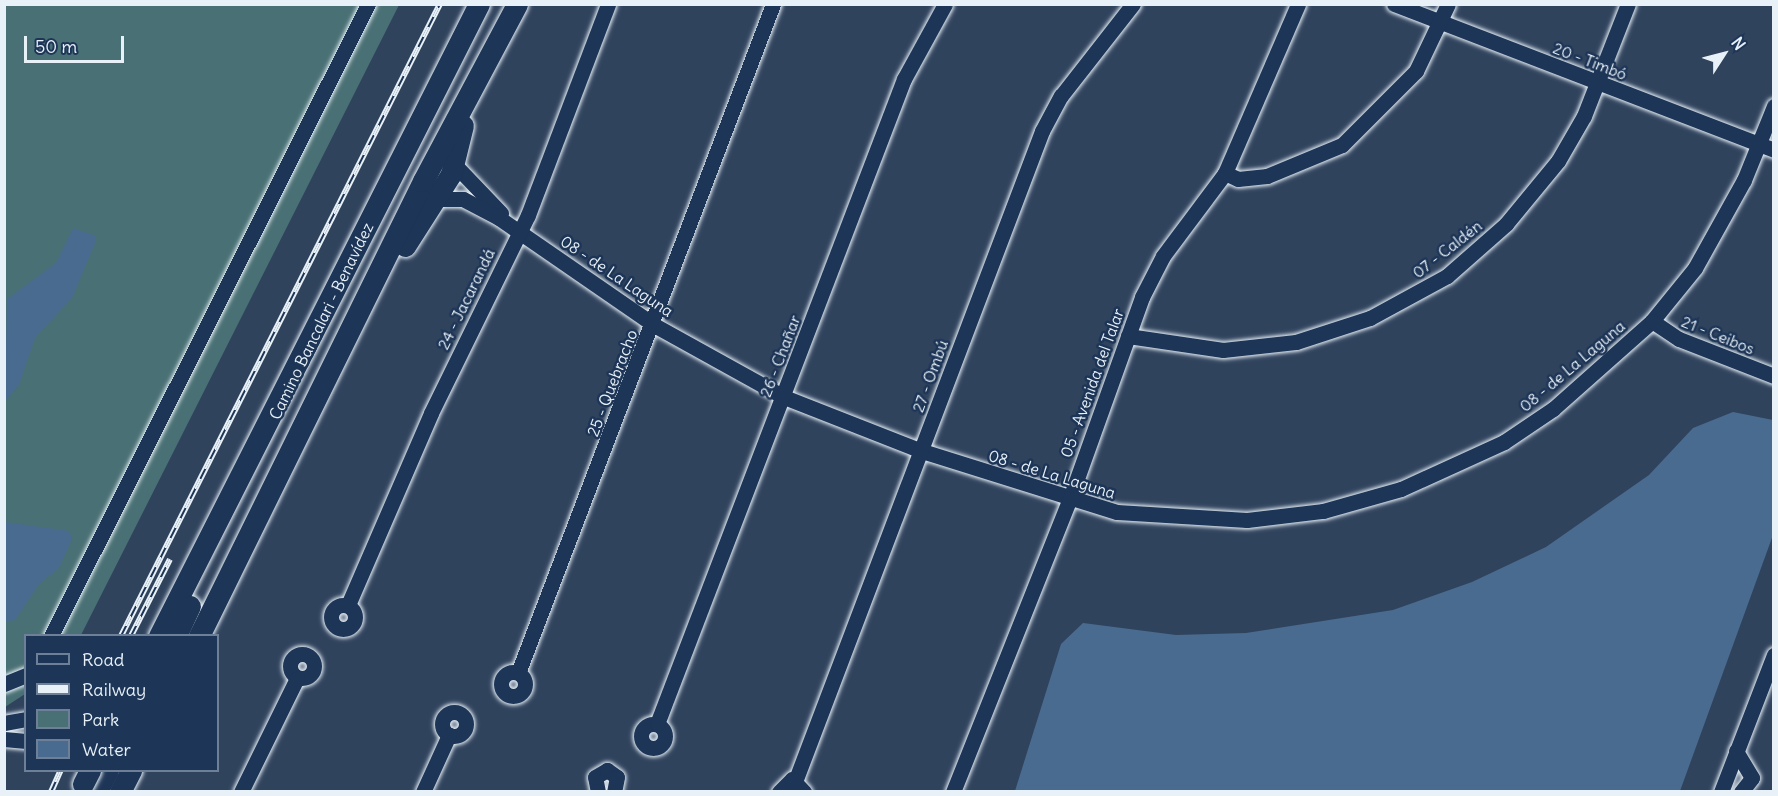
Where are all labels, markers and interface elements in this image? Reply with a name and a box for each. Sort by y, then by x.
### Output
scale bar [27,24,128,62]
north arrow [1694,24,1754,84]
text: N [1727,33,1750,54]
text: 50 m [35,35,77,58]
street label: 20 - Timbó [1550,38,1630,84]
street label: 07 - Caldén [1408,216,1486,282]
street label: Camino Bancalari - Benavídez [265,219,377,423]
street label: 08 - de La Laguna [557,231,677,321]
street label: 24 - Jacarandá [433,245,499,353]
street label: 05 - Avenida del Talar [1056,306,1128,460]
street label: 26 - Chañar [756,312,804,400]
street label: 21 - Ceibos [1679,312,1757,358]
street label: 08 - de La Laguna [1515,316,1629,416]
street label: 25 - Quebracho [583,327,641,439]
street label: 27 - Ombú [908,337,952,415]
street label: 08 - de La Laguna [986,446,1118,502]
legend [24,634,219,772]
text: Road [82,648,124,671]
text: Railway [82,678,146,701]
text: Park [82,708,119,731]
text: Water [82,738,131,761]

